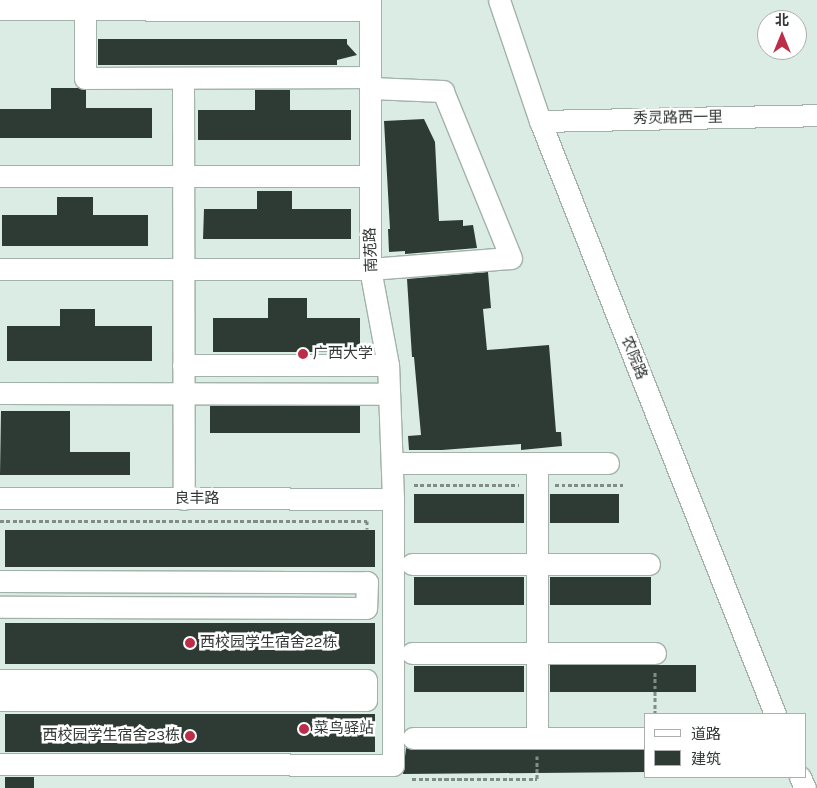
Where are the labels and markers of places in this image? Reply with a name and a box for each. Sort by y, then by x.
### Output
place label: 广西大学 [313,345,373,363]
marker: 广西大学 [297,348,309,360]
place label: 西校园学生宿舍22栋 [200,634,337,652]
marker: 西校园学生宿舍22栋 [184,637,196,649]
place label: 菜鸟驿站 [314,720,374,738]
marker: 菜鸟驿站 [298,723,310,735]
place label: 西校园学生宿舍23栋 [42,727,180,745]
marker: 西校园学生宿舍23栋 [184,730,196,742]

